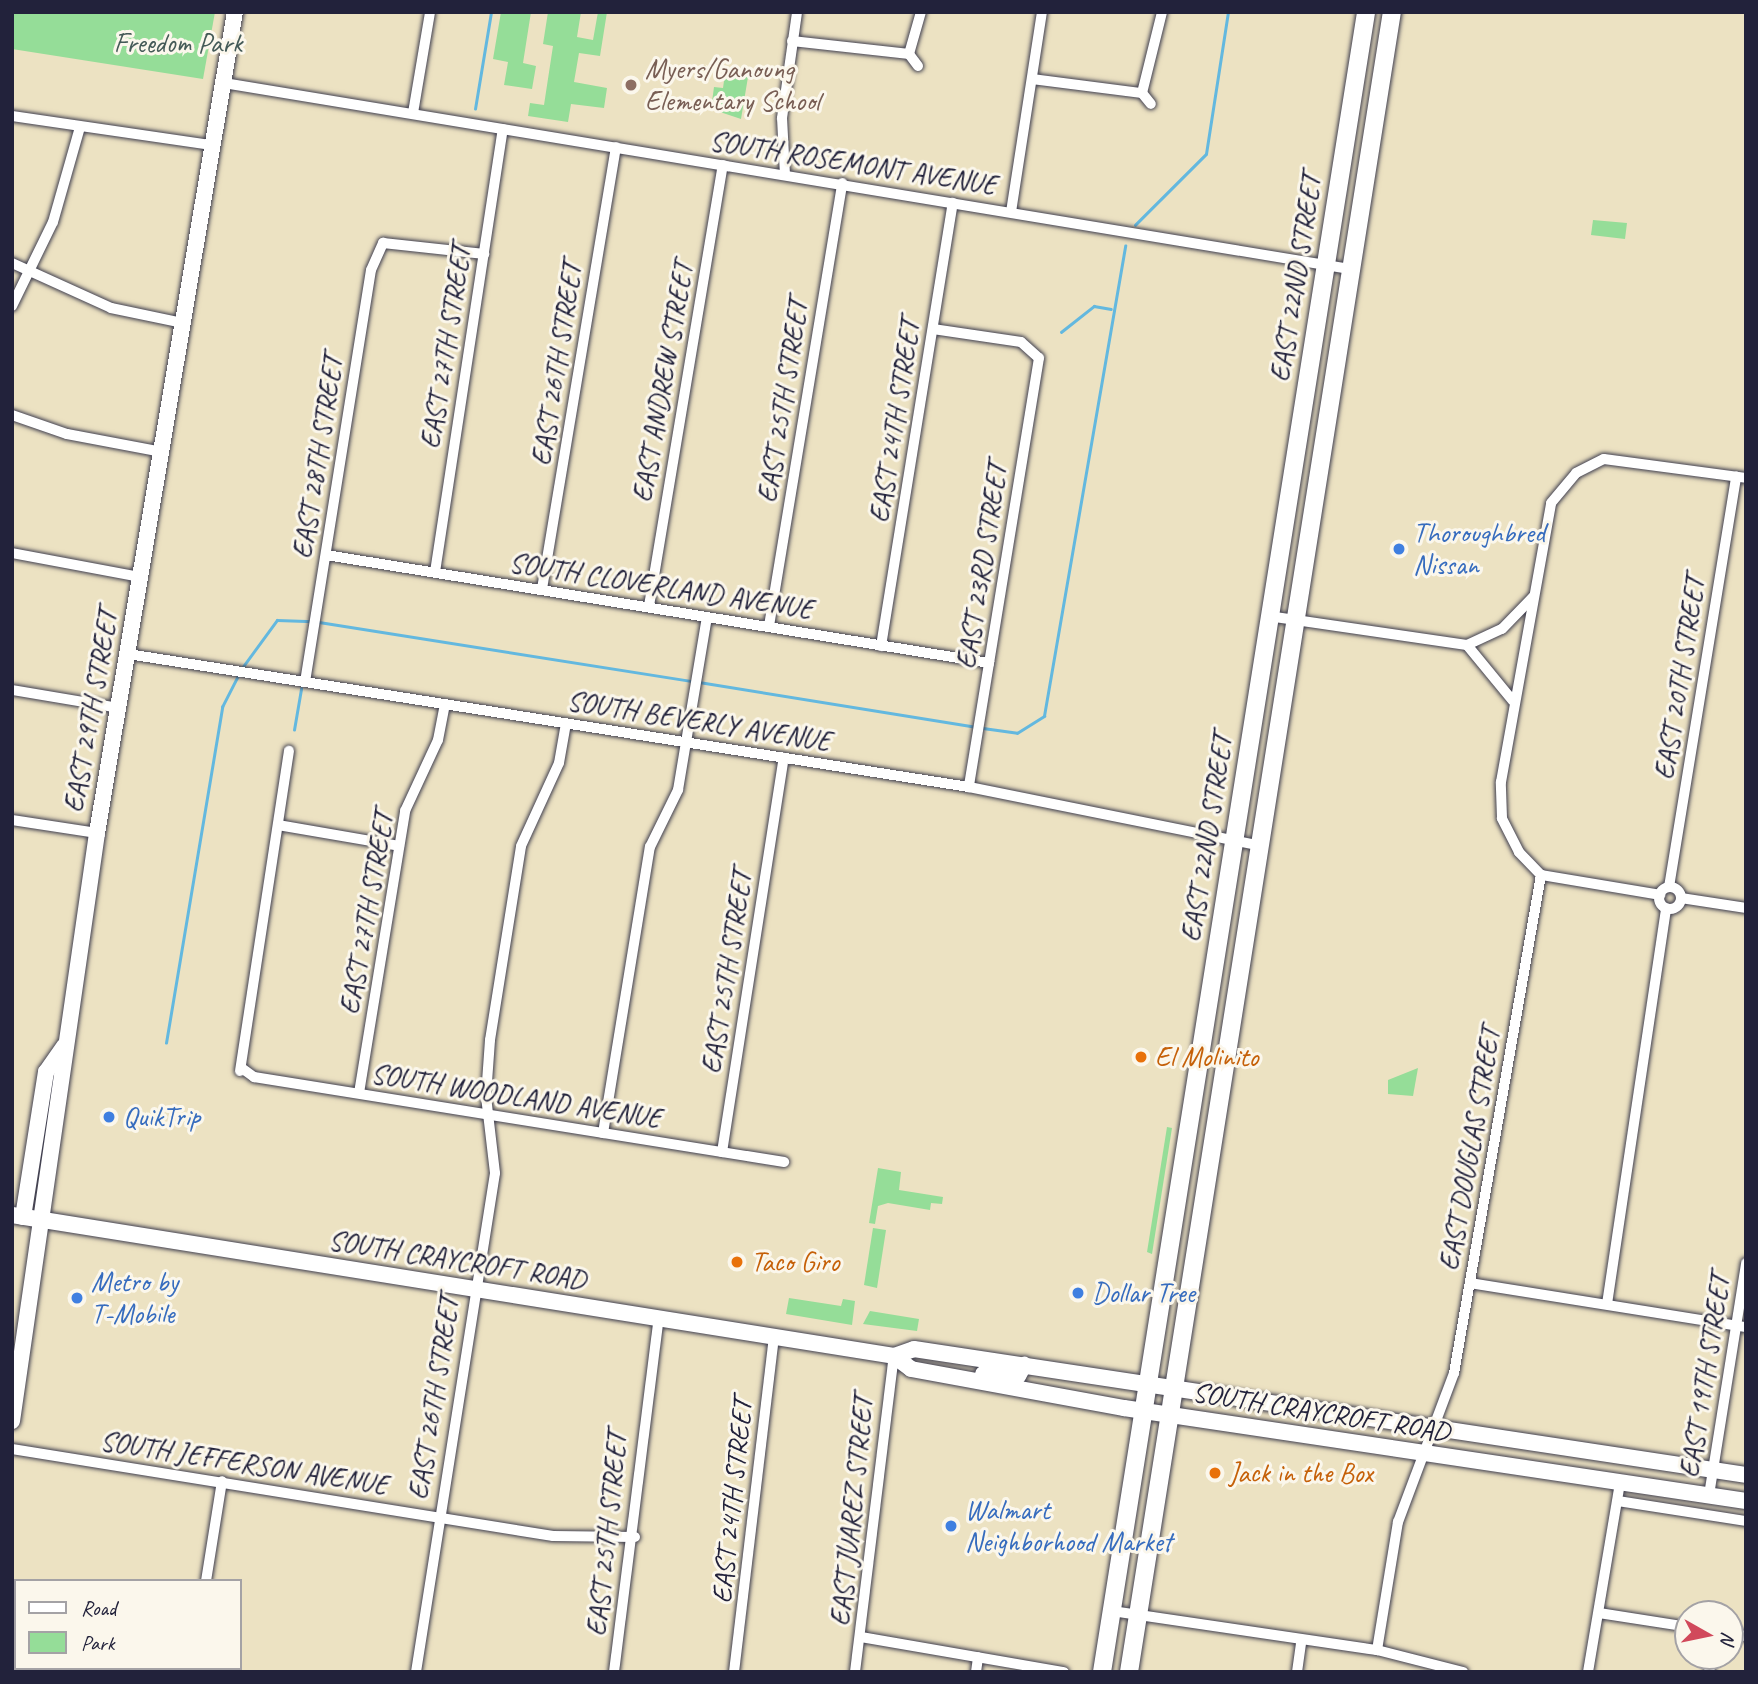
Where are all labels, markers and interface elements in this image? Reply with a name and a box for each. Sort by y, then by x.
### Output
park label: Freedom Park [114,26,242,60]
place label: Myers/Ganoung Elementary School [645,52,820,118]
marker: Myers/Ganoung Elementary School [623,77,639,93]
street label: SOUTH ROSEMONT AVENUE [708,124,998,202]
street label: EAST 22ND STREET [1263,172,1329,384]
street label: EAST 27TH STREET [413,243,479,451]
street label: EAST ANDREW STREET [625,258,701,506]
street label: EAST 26TH STREET [524,260,590,468]
street label: EAST 25TH STREET [750,297,816,505]
street label: EAST 24TH STREET [862,317,928,525]
street label: EAST 28TH STREET [285,353,351,561]
street label: EAST 23RD STREET [949,461,1015,671]
place label: Thoroughbred Nissan [1413,516,1545,582]
marker: Thoroughbred Nissan [1391,541,1407,557]
street label: SOUTH CLOVERLAND AVENUE [506,545,816,627]
street label: EAST 20TH STREET [1647,574,1713,782]
street label: EAST 29TH STREET [57,607,125,815]
street label: SOUTH BEVERLY AVENUE [566,684,832,758]
street label: EAST 22ND STREET [1174,732,1240,944]
street label: EAST 27TH STREET [333,809,401,1017]
street label: EAST 25TH STREET [694,868,760,1076]
street label: EAST DOUGLAS STREET [1432,1024,1508,1274]
place label: El Molinito [1155,1040,1258,1074]
marker: El Molinito [1133,1049,1149,1065]
street label: SOUTH WOODLAND AVENUE [369,1057,663,1135]
place label: QuikTrip [123,1100,200,1134]
marker: QuikTrip [101,1109,117,1125]
street label: SOUTH CRAYCROFT ROAD [325,1223,589,1297]
place label: Taco Giro [751,1245,839,1279]
marker: Taco Giro [729,1254,745,1270]
place label: Metro by T-Mobile [91,1265,178,1331]
street label: EAST 19TH STREET [1672,1272,1738,1480]
place label: Dollar Tree [1092,1276,1195,1310]
marker: Dollar Tree [1070,1285,1086,1301]
marker: Metro by T-Mobile [69,1290,85,1306]
street label: EAST 26TH STREET [401,1294,467,1502]
street label: SOUTH CRAYCROFT ROAD [1189,1375,1453,1449]
street label: EAST JUAREZ STREET [823,1395,881,1627]
street label: EAST 24TH STREET [705,1397,759,1605]
street label: SOUTH JEFFERSON AVENUE [98,1424,390,1502]
street label: EAST 25TH STREET [580,1430,634,1638]
place label: Jack in the Box [1229,1456,1373,1490]
marker: Jack in the Box [1207,1465,1223,1481]
place label: Walmart Neighborhood Market [965,1493,1173,1559]
marker: Walmart Neighborhood Market [943,1518,959,1534]
legend [14,1579,242,1670]
text: Road [81,1595,116,1621]
north arrow [1674,1600,1744,1670]
text: Park [81,1630,114,1656]
text: N [1715,1630,1741,1646]

